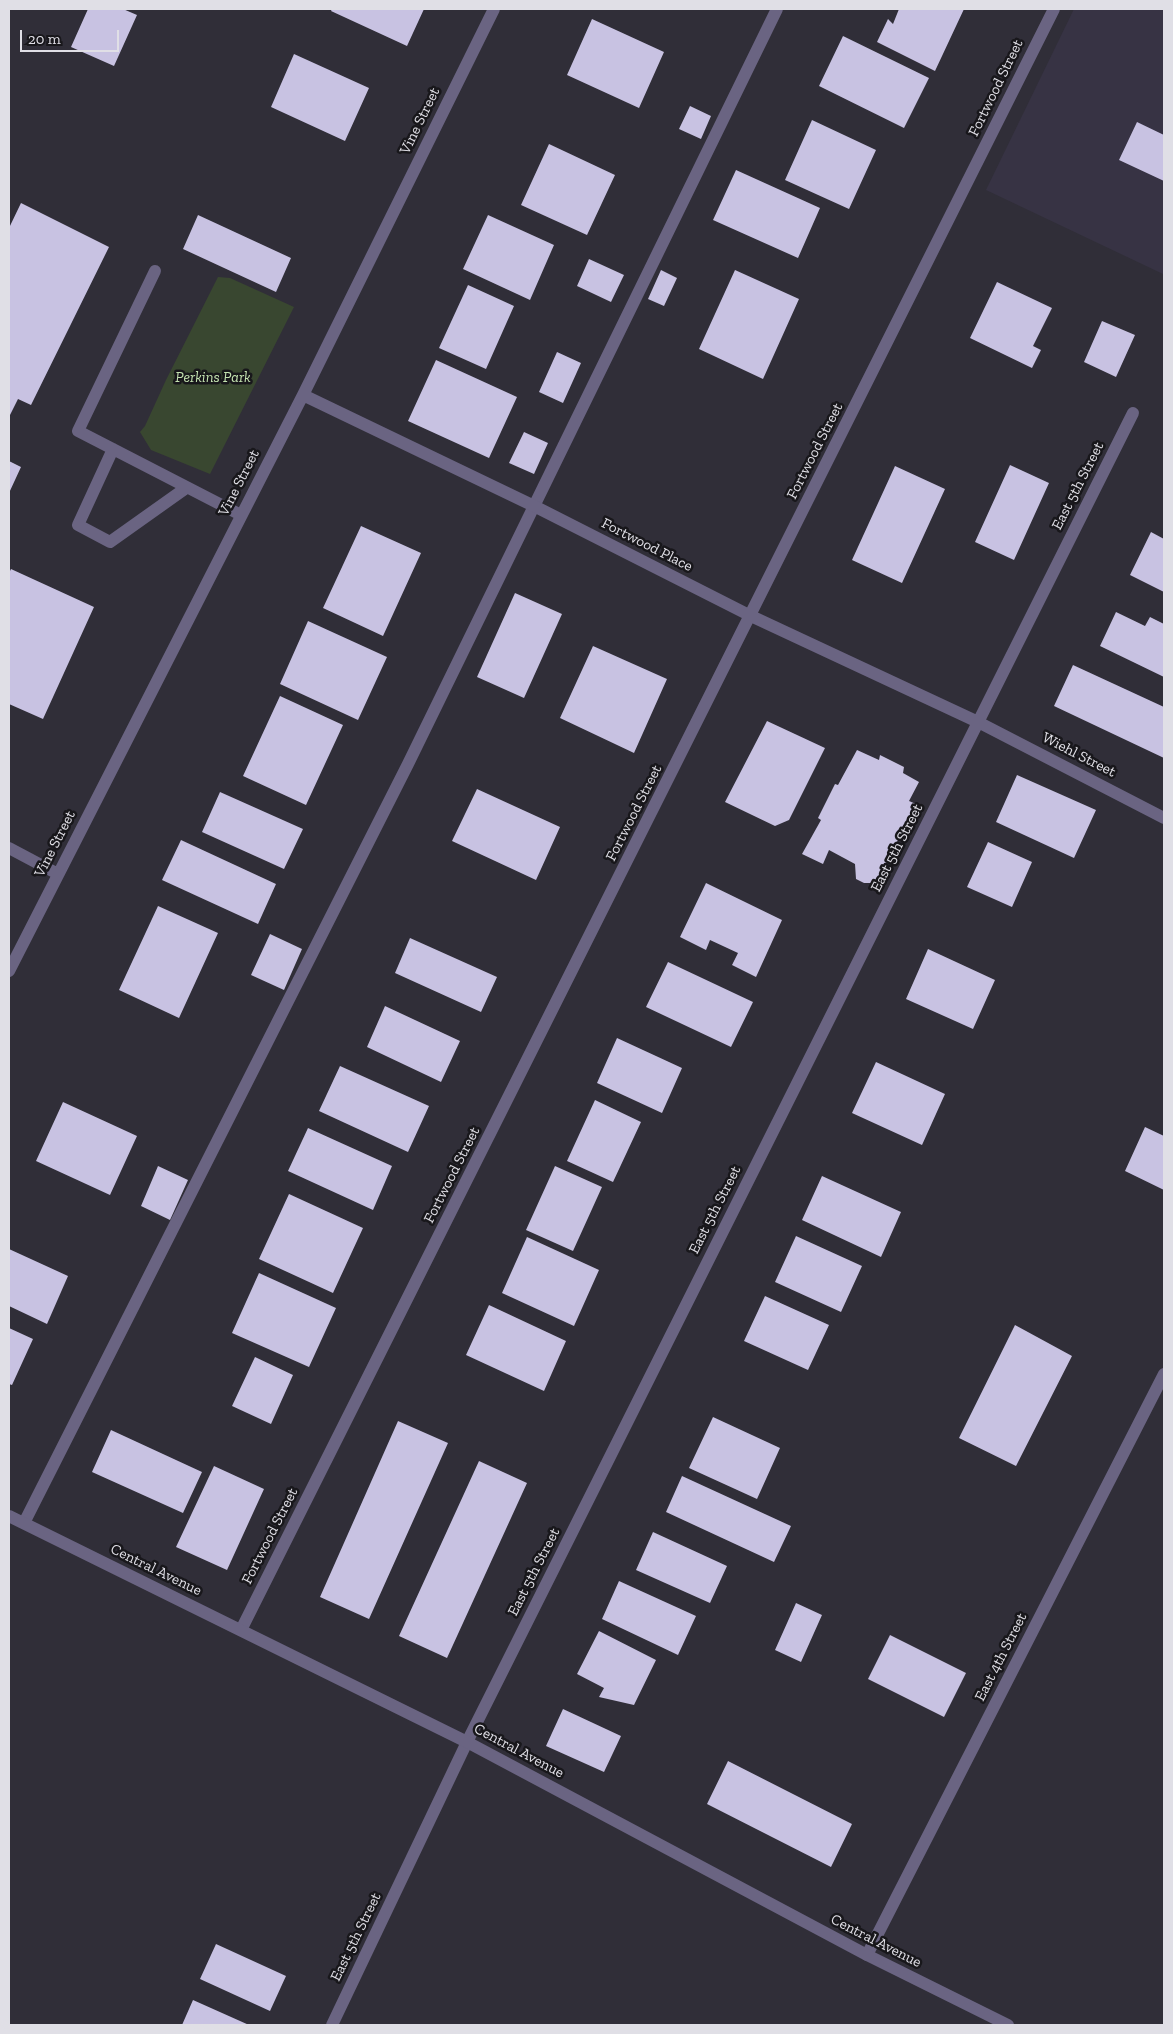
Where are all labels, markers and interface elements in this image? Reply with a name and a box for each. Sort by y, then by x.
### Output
scale bar [22,20,121,52]
text: 20 m [28,30,61,48]
street label: Fortwood Street [965,37,1027,139]
street label: Vine Street [396,85,444,157]
park label: Perkins Park [175,369,251,387]
street label: Fortwood Street [783,400,847,502]
street label: East 5th Street [1048,439,1108,533]
street label: Vine Street [215,447,263,519]
street label: Fortwood Place [598,514,696,576]
street label: Wiehl Street [1039,729,1119,781]
street label: Fortwood Street [602,762,666,864]
street label: East 5th Street [867,801,927,895]
street label: Vine Street [31,808,79,880]
street label: Fortwood Street [420,1124,484,1226]
street label: East 5th Street [685,1163,745,1257]
street label: Fortwood Street [238,1485,302,1587]
street label: East 5th Street [504,1525,564,1619]
street label: Central Avenue [107,1540,205,1600]
street label: East 4th Street [971,1610,1031,1704]
street label: Central Avenue [471,1720,567,1782]
street label: East 5th Street [327,1890,385,1984]
street label: Central Avenue [828,1910,924,1972]

